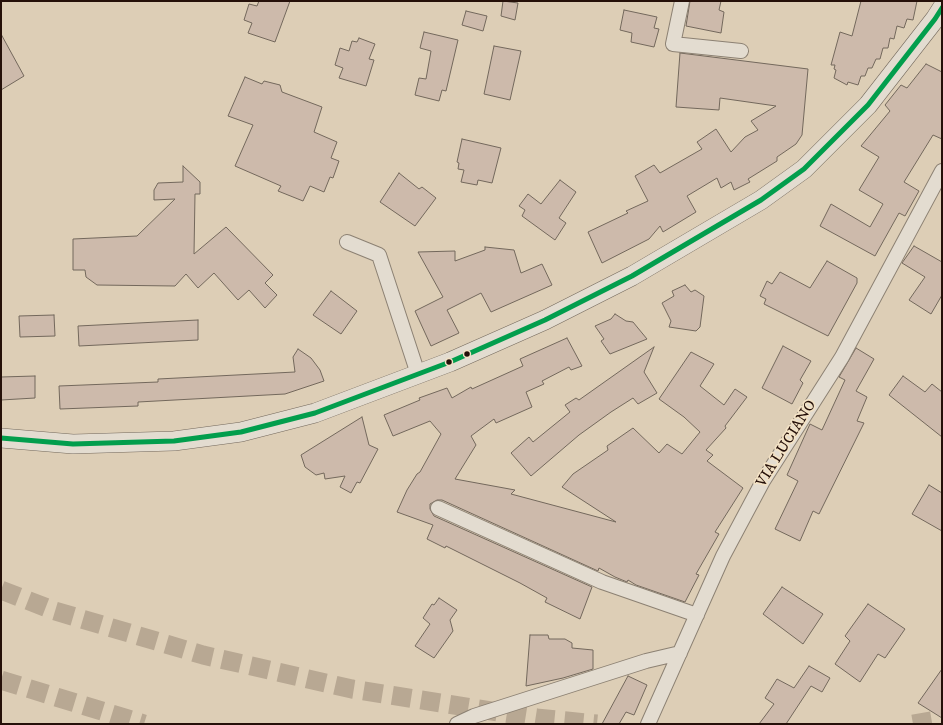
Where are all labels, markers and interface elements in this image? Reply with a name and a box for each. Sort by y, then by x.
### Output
unlabelled marker [462,349,472,359]
unlabelled marker [444,357,454,367]
street label: VIA LUCIANO [753,397,821,491]

